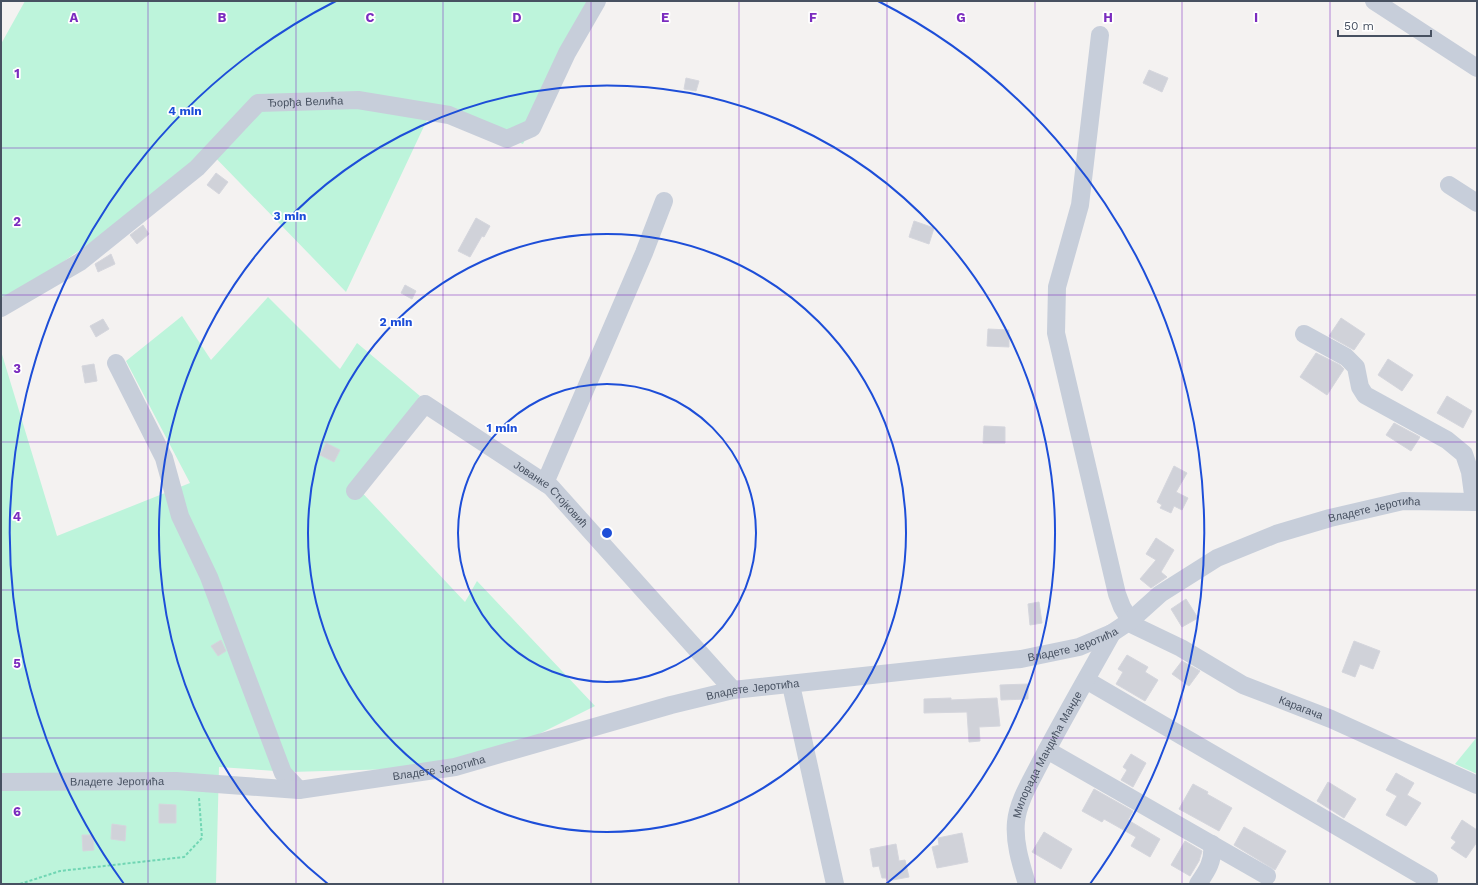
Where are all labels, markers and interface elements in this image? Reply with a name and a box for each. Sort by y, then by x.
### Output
text: A [70,10,79,25]
text: B [218,10,227,25]
text: C [366,10,375,25]
text: D [512,10,522,25]
text: E [661,10,669,25]
text: F [809,10,817,25]
text: G [956,10,966,25]
text: H [1103,10,1113,25]
text: I [1254,10,1258,25]
scale bar [1338,12,1431,38]
text: 50 m [1344,19,1374,33]
text: 1 [14,66,20,81]
street label: Ђорђа Велића [267,94,344,109]
text: 4 min [168,104,202,118]
text: 3 min [274,209,306,223]
text: 2 [13,214,21,229]
text: 2 min [380,315,412,329]
text: 3 [13,361,21,376]
text: 1 min [487,421,517,435]
street label: Јованке Стојковић [511,458,591,530]
street label: Владете Јеротића [1327,494,1421,525]
text: 4 [13,509,22,524]
centre of rings [600,526,614,540]
street label: Владете Јеротића [1026,624,1121,664]
text: 5 [13,656,21,671]
street label: Владете Јеротића [705,676,801,703]
street label: Милорада Мандића Манде [1010,689,1084,819]
street label: Карагача [1277,693,1326,722]
street label: Владете Јеротића [392,752,487,783]
street label: Владете Јеротића [70,775,165,788]
text: 6 [13,804,21,819]

